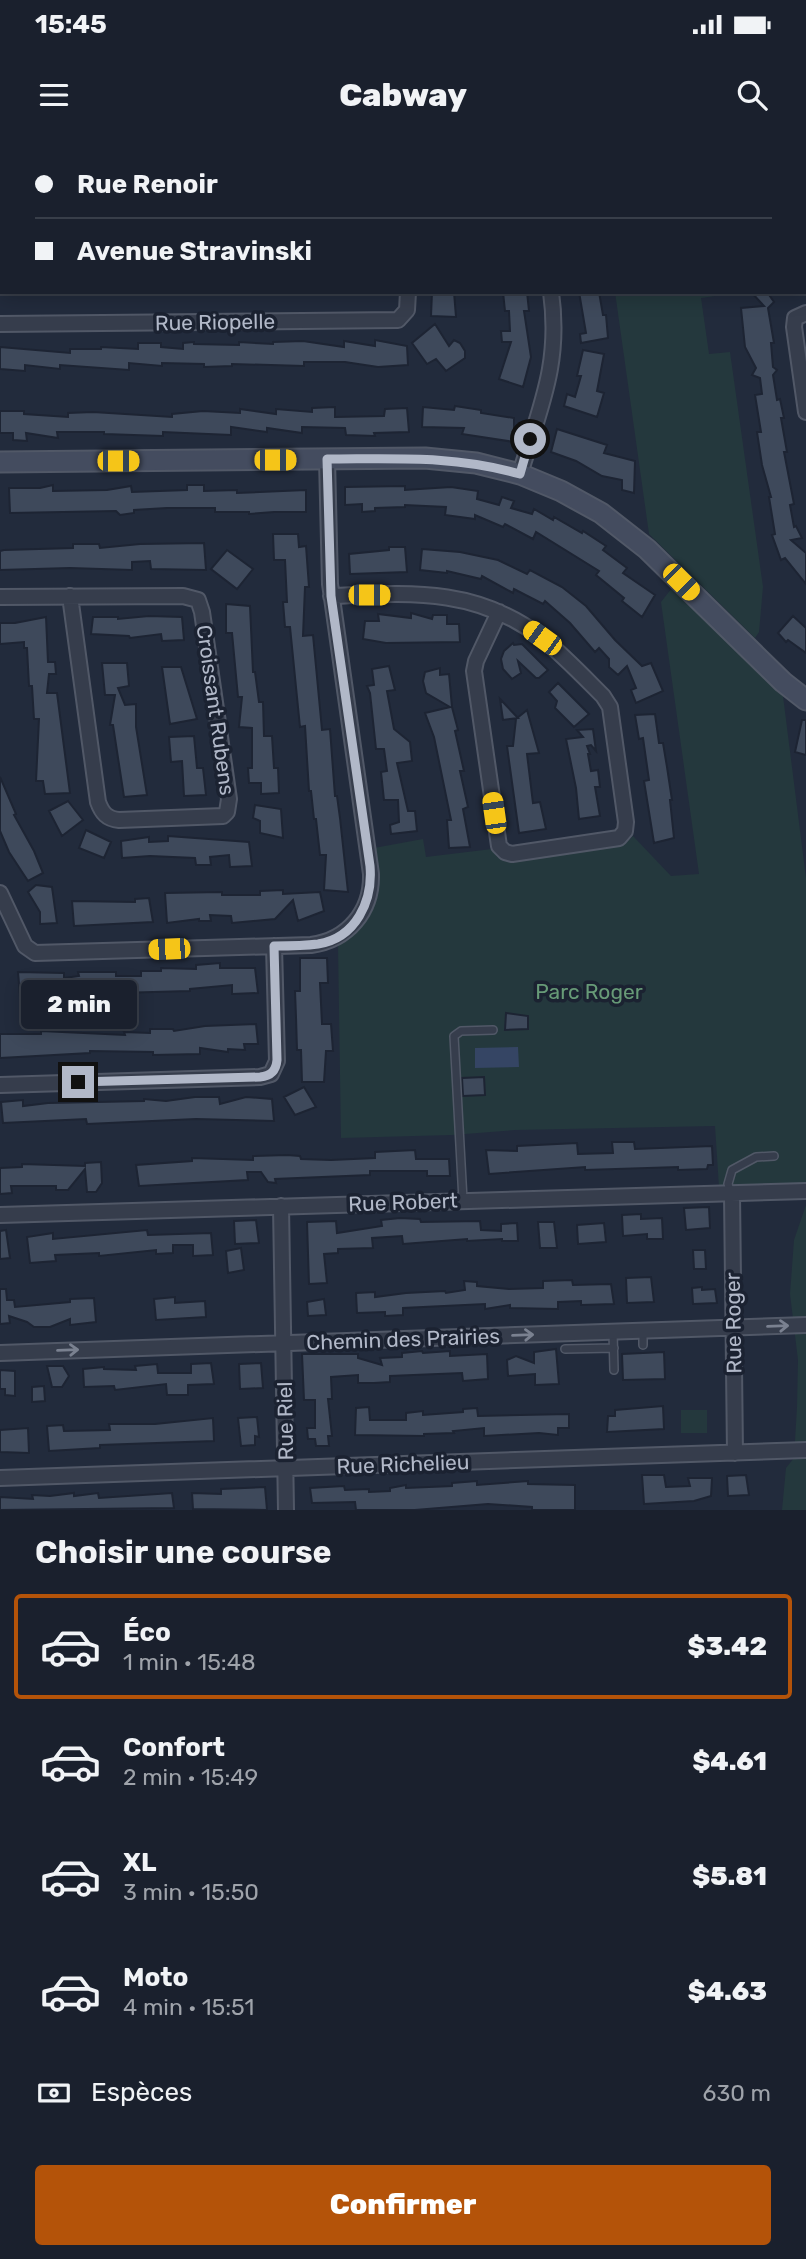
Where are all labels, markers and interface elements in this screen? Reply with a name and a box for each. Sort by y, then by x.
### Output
text: 15:45 [35,9,107,40]
icon: menu [35,76,73,114]
text: Cabway [339,76,467,114]
icon: search [733,76,771,114]
text: Rue Renoir [77,169,218,200]
text: Avenue Stravinski [77,236,312,267]
street label: Rue Riopelle [155,308,275,336]
route start [514,423,546,455]
car [255,450,297,471]
car [98,451,140,472]
car [659,560,704,604]
car [349,585,391,606]
car [519,617,566,659]
street label: Croissant Rubens [192,623,240,797]
car [481,791,508,835]
car [148,938,191,960]
park label: Parc Roger [535,979,643,1004]
callout: 2 min [20,981,136,1030]
text: 2 min [47,990,111,1018]
route end [62,1066,94,1098]
street label: Rue Robert [348,1188,458,1216]
street label: Rue Roger [720,1272,746,1374]
one-way arrow [766,1320,789,1333]
street label: Chemin des Prairies [306,1323,500,1355]
one-way arrow [511,1328,534,1341]
one-way arrow [56,1344,79,1357]
street label: Rue Riel [272,1381,298,1461]
street label: Rue Richelieu [336,1449,470,1479]
text: Choisir une course [35,1533,332,1571]
icon: car [39,1615,102,1678]
text: Éco [123,1617,171,1648]
text: $3.42 [688,1631,767,1662]
text: 1 min · 15:48 [123,1648,256,1676]
icon: car [39,1730,102,1793]
text: Confort [123,1732,225,1763]
text: $4.61 [692,1746,767,1777]
text: 2 min · 15:49 [123,1763,258,1791]
icon: car [39,1845,102,1908]
text: XL [123,1847,156,1878]
text: $5.81 [692,1861,767,1892]
text: 3 min · 15:50 [123,1878,259,1906]
icon: car [39,1960,102,2023]
text: Moto [123,1962,188,1993]
text: $4.63 [688,1976,767,2007]
text: 4 min · 15:51 [123,1993,254,2021]
icon: cash [35,2074,73,2112]
text: Espèces [91,2077,192,2108]
text: 630 m [703,2079,771,2107]
button: Confirmer [35,2165,771,2245]

